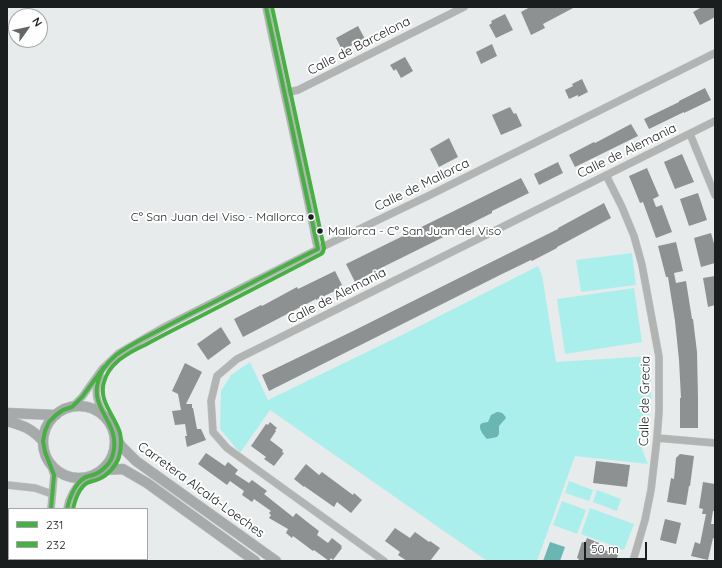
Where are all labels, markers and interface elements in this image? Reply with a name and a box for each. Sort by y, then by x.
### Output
north arrow [8,8,48,48]
street label: Calle de Barcelona [305,13,413,79]
text: N [29,15,45,29]
street label: Calle de Alemania [575,120,679,182]
street label: Calle de Mallorca [372,155,472,215]
place label: Cº San Juan del Viso - Mallorca [131,210,304,224]
marker: Cº San Juan del Viso - Mallorca [306,212,316,222]
place label: Mallorca - Cº San Juan del Viso [328,224,501,238]
marker: Mallorca - Cº San Juan del Viso [315,226,325,236]
street label: Calle de Alemania [285,264,389,328]
street label: Calle de Grecia [636,356,654,446]
street label: Carretera Alcalá-Loeches [135,439,267,541]
legend [8,508,148,560]
text: 231 [46,517,63,532]
scale bar [586,534,649,560]
text: 232 [46,537,66,552]
text: 50 m [591,541,619,556]

